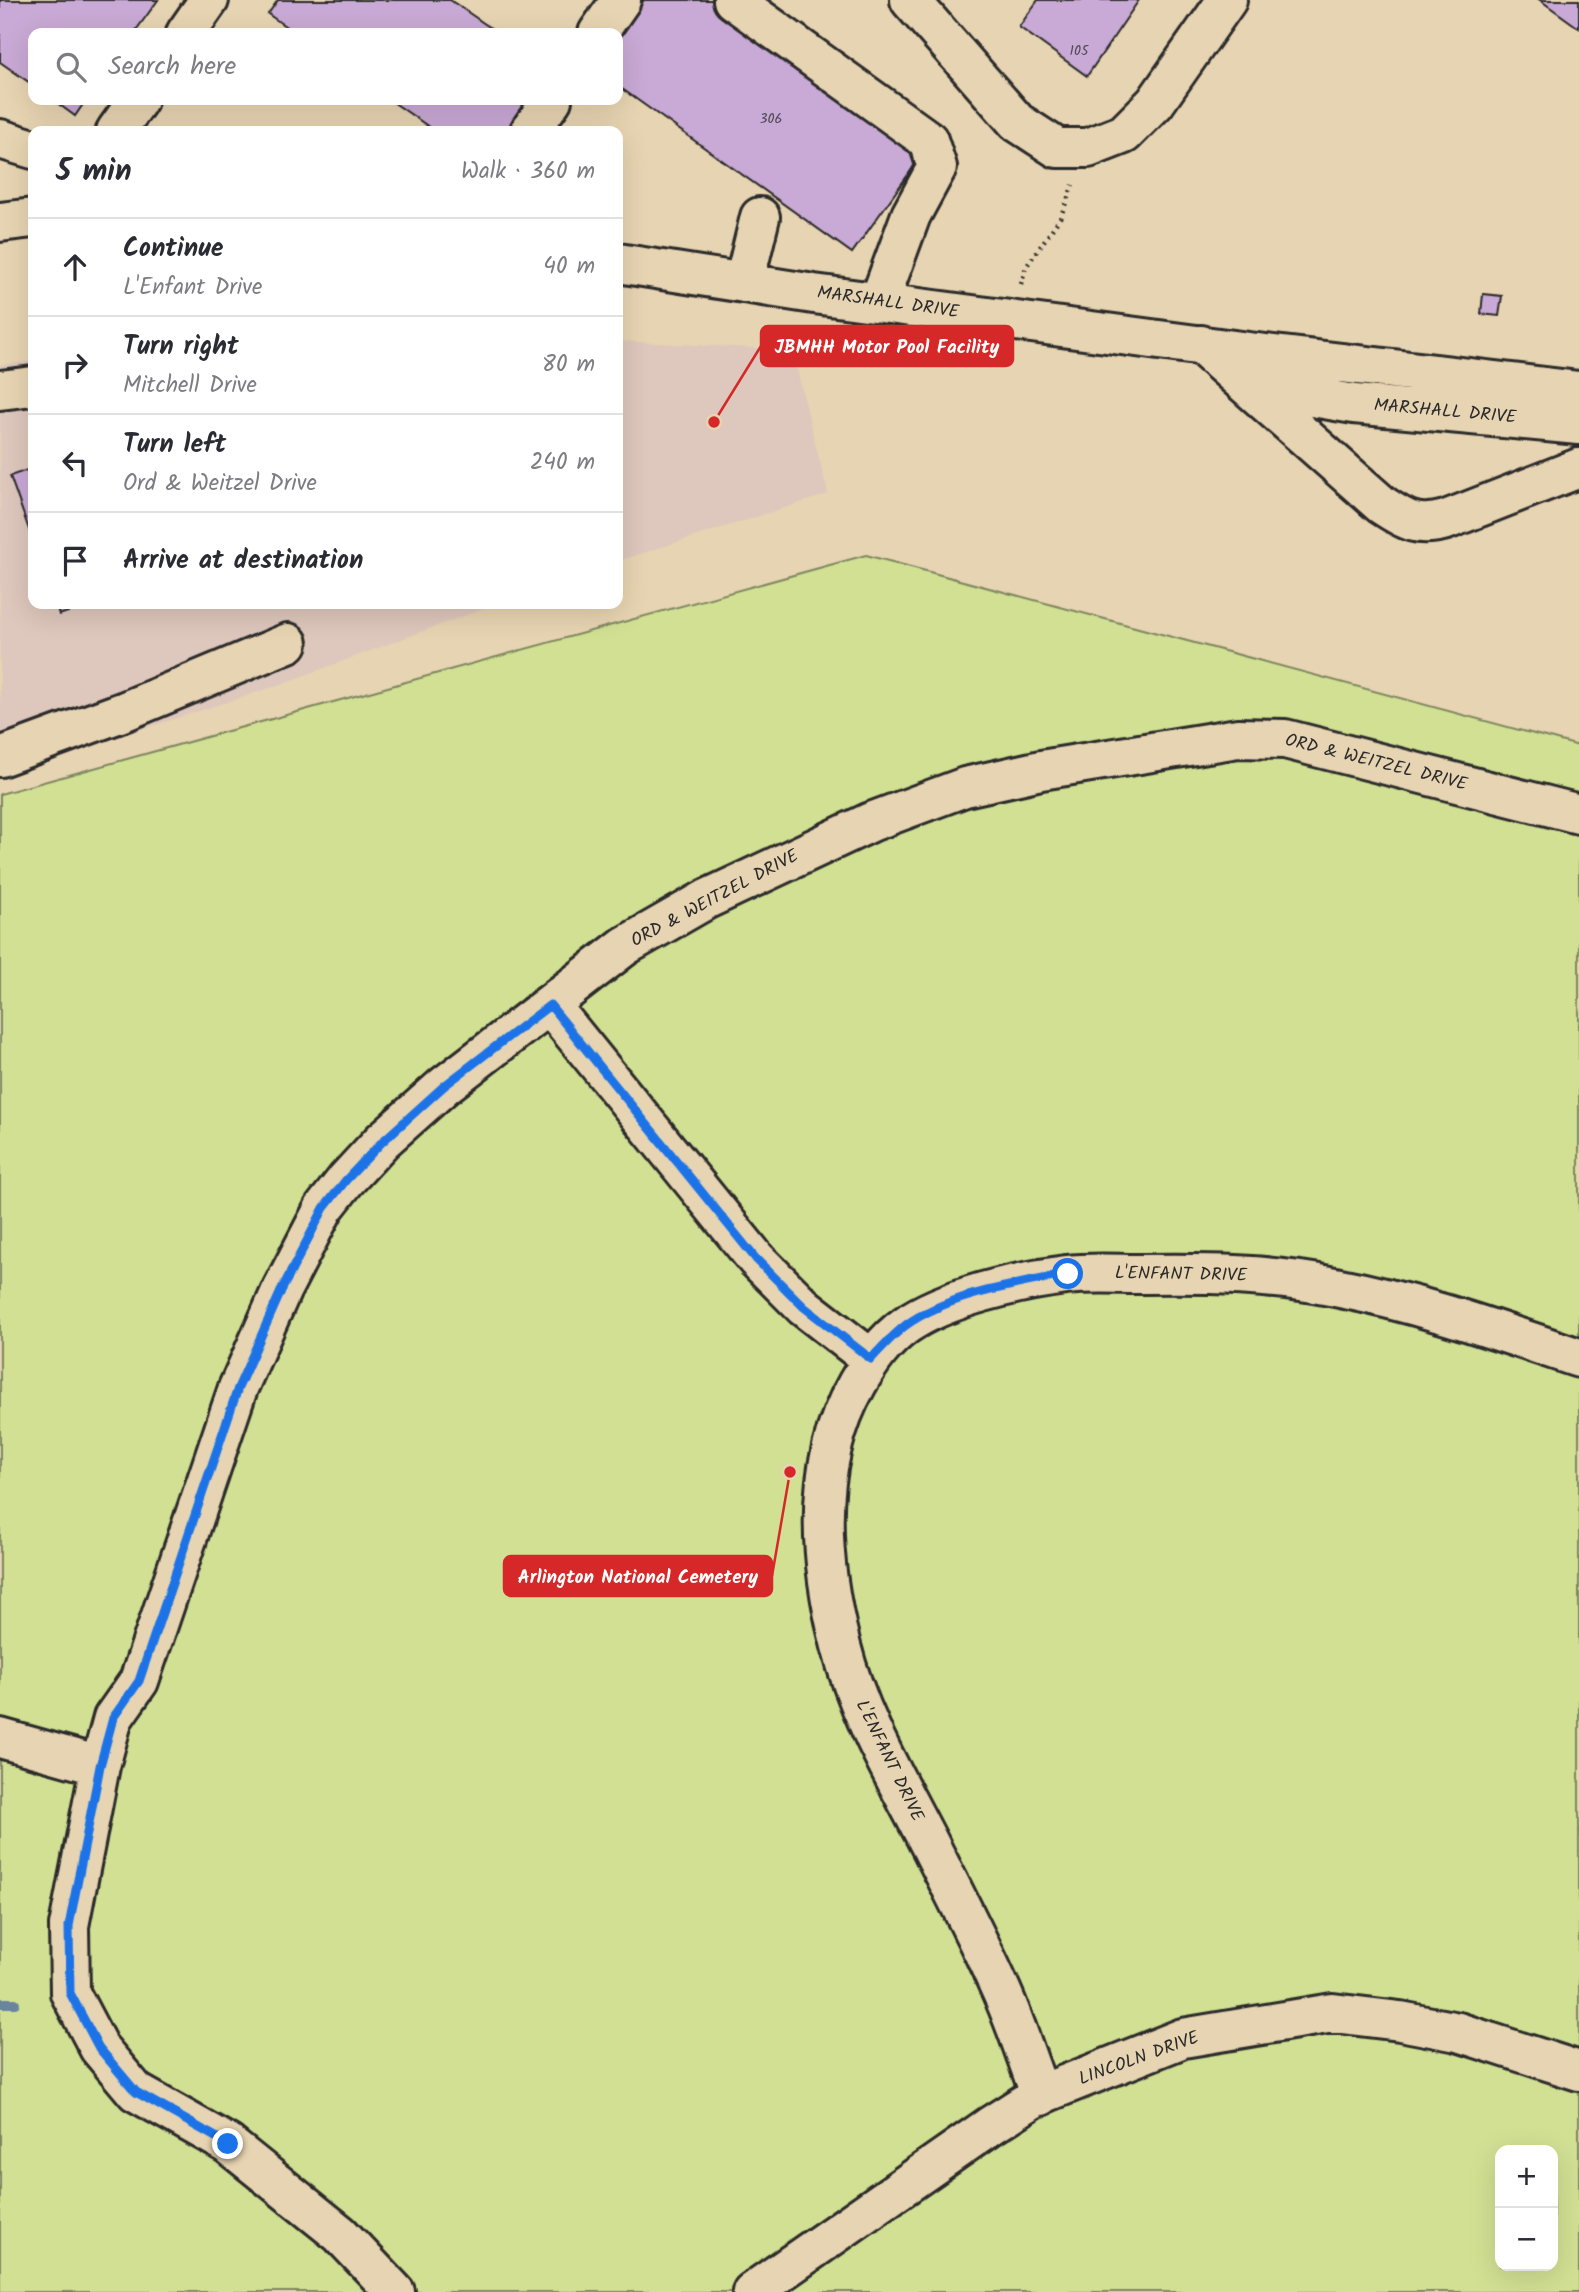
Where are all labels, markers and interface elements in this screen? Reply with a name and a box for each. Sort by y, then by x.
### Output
search box [28,28,623,105]
house number: 105 [1070,40,1090,62]
text: Search here [108,46,236,88]
icon: search [52,48,90,86]
house number: 306 [760,108,782,130]
text: 5 min [56,148,132,196]
text: Walk · 360 m [461,154,595,190]
text: Continue [123,228,224,270]
icon: ahead [56,248,94,286]
text: 40 m [543,249,595,285]
text: L'Enfant Drive [123,270,262,306]
street label: MARSHALL DRIVE [815,279,961,327]
text: Turn right [123,326,239,368]
callout: JBMHH Motor Pool Facility [761,326,1013,366]
text: JBMHH Motor Pool Facility [775,333,999,363]
icon: right [56,346,94,384]
text: 80 m [542,347,595,383]
text: Mitchell Drive [123,368,257,404]
street label: MARSHALL DRIVE [1373,391,1518,433]
text: Turn left [123,424,226,466]
icon: left [56,444,94,482]
text: 240 m [530,445,595,481]
text: Ord & Weitzel Drive [123,466,317,502]
text: Arrive at destination [123,540,363,582]
icon: arrive [56,542,94,580]
street label: ORD & WEITZEL DRIVE [1282,726,1471,800]
street label: ORD & WEITZEL DRIVE [626,842,805,956]
route start [1052,1258,1083,1289]
street label: L'ENFANT DRIVE [1115,1259,1248,1291]
callout: Arlington National Cemetery [504,1556,772,1596]
text: Arlington National Cemetery [518,1563,758,1593]
street label: L'ENFANT DRIVE [847,1695,931,1827]
street label: LINCOLN DRIVE [1075,2024,1204,2094]
route end [212,2128,243,2159]
map controls [1495,2145,1558,2271]
button: + [1495,2145,1558,2208]
button: − [1495,2208,1558,2271]

